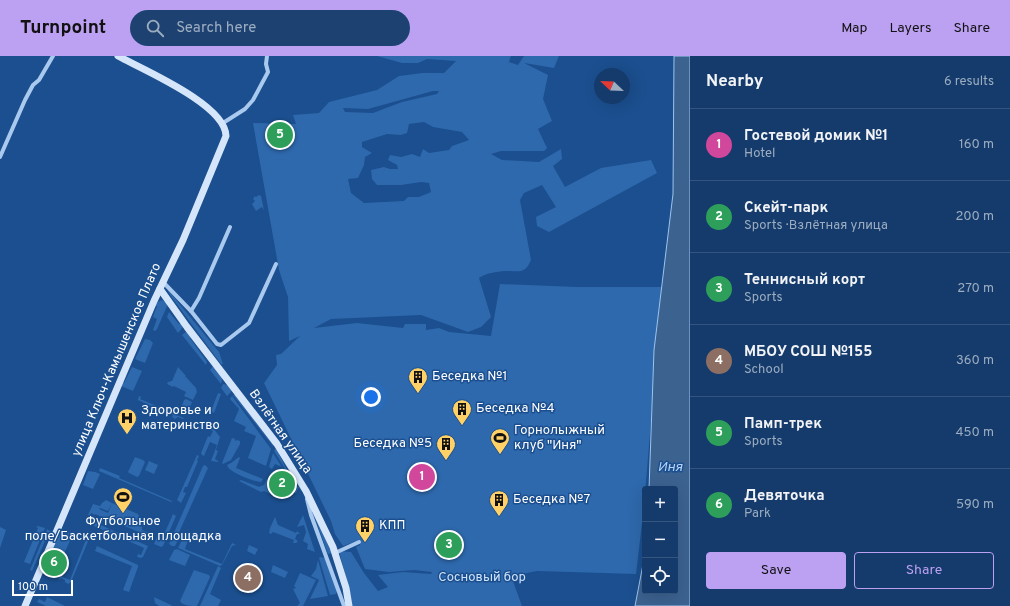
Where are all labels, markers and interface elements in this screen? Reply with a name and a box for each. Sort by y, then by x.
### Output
search box [130,10,410,46]
text: Turnpoint [20,16,106,40]
icon: search [144,17,166,39]
text: Search here [176,19,256,38]
text: Map [841,20,867,37]
text: Layers [889,20,931,37]
text: Share [953,20,990,37]
north arrow [594,68,630,104]
text: Nearby [706,71,763,93]
text: 6 results [944,74,994,90]
pin: 5 [267,120,293,150]
text: Гостевой домик №1 [744,127,888,146]
text: 1 [716,137,722,153]
text: 160 m [959,137,994,153]
text: Hotel [744,146,775,162]
text: Скейт-парк [744,199,828,218]
text: 2 [715,209,723,225]
text: 200 m [955,209,994,225]
text: Sports · Взлётная улица [744,218,888,234]
street label: улица Ключ-Камышенское Плато [69,261,165,459]
text: Теннисный корт [744,271,865,290]
text: 3 [715,281,723,297]
text: 270 m [957,281,994,297]
text: Sports [744,290,783,306]
text: МБОУ СОШ №155 [744,343,872,362]
text: 4 [715,353,723,369]
text: 360 m [956,353,994,369]
text: School [744,362,784,378]
building icon: Беседка №1 [407,366,429,394]
place label: Беседка №1 [432,369,507,385]
street label: Взлётная улица [245,387,315,477]
your location [361,387,381,407]
building icon: Беседка №4 [451,398,473,426]
place label: Беседка №4 [476,401,555,417]
place label: Здоровье и материнство [141,403,220,434]
hospital icon: Здоровье и материнство [116,407,138,435]
text: Памп-трек [744,415,822,434]
place label: Горнолыжный клуб "Иня" [514,423,605,454]
text: 5 [715,425,723,441]
text: 450 m [955,425,994,441]
sports icon: Горнолыжный клуб "Иня" [489,427,511,455]
building icon: Беседка №5 [435,433,457,461]
text: Sports [744,434,783,450]
place label: Беседка №5 [353,436,432,452]
water label: Иня [657,459,683,476]
pin: 1 [409,462,435,492]
pin: 2 [269,469,295,499]
sports icon: Футбольное поле/Баскетбольная площадка [112,486,134,514]
map controls [642,486,678,594]
button: + [642,486,678,522]
text: Девяточка [744,487,825,506]
building icon: Беседка №7 [488,489,510,517]
place label: Беседка №7 [513,492,590,508]
text: 6 [715,497,723,513]
text: 590 m [956,497,994,513]
text: Park [744,506,771,522]
place label: Футбольное поле/Баскетбольная площадка [25,514,221,545]
building icon: КПП [354,515,376,543]
place label: КПП [379,518,405,534]
button: − [642,522,678,558]
pin: 3 [436,530,462,560]
pin: 6 [41,548,67,578]
button: Save [706,552,846,589]
button: Share [854,552,994,589]
button: locate [642,558,678,594]
pin: 4 [235,563,261,593]
park label: Сосновый бор [438,570,526,586]
scale bar [12,578,73,597]
text: 100 m [18,580,48,594]

